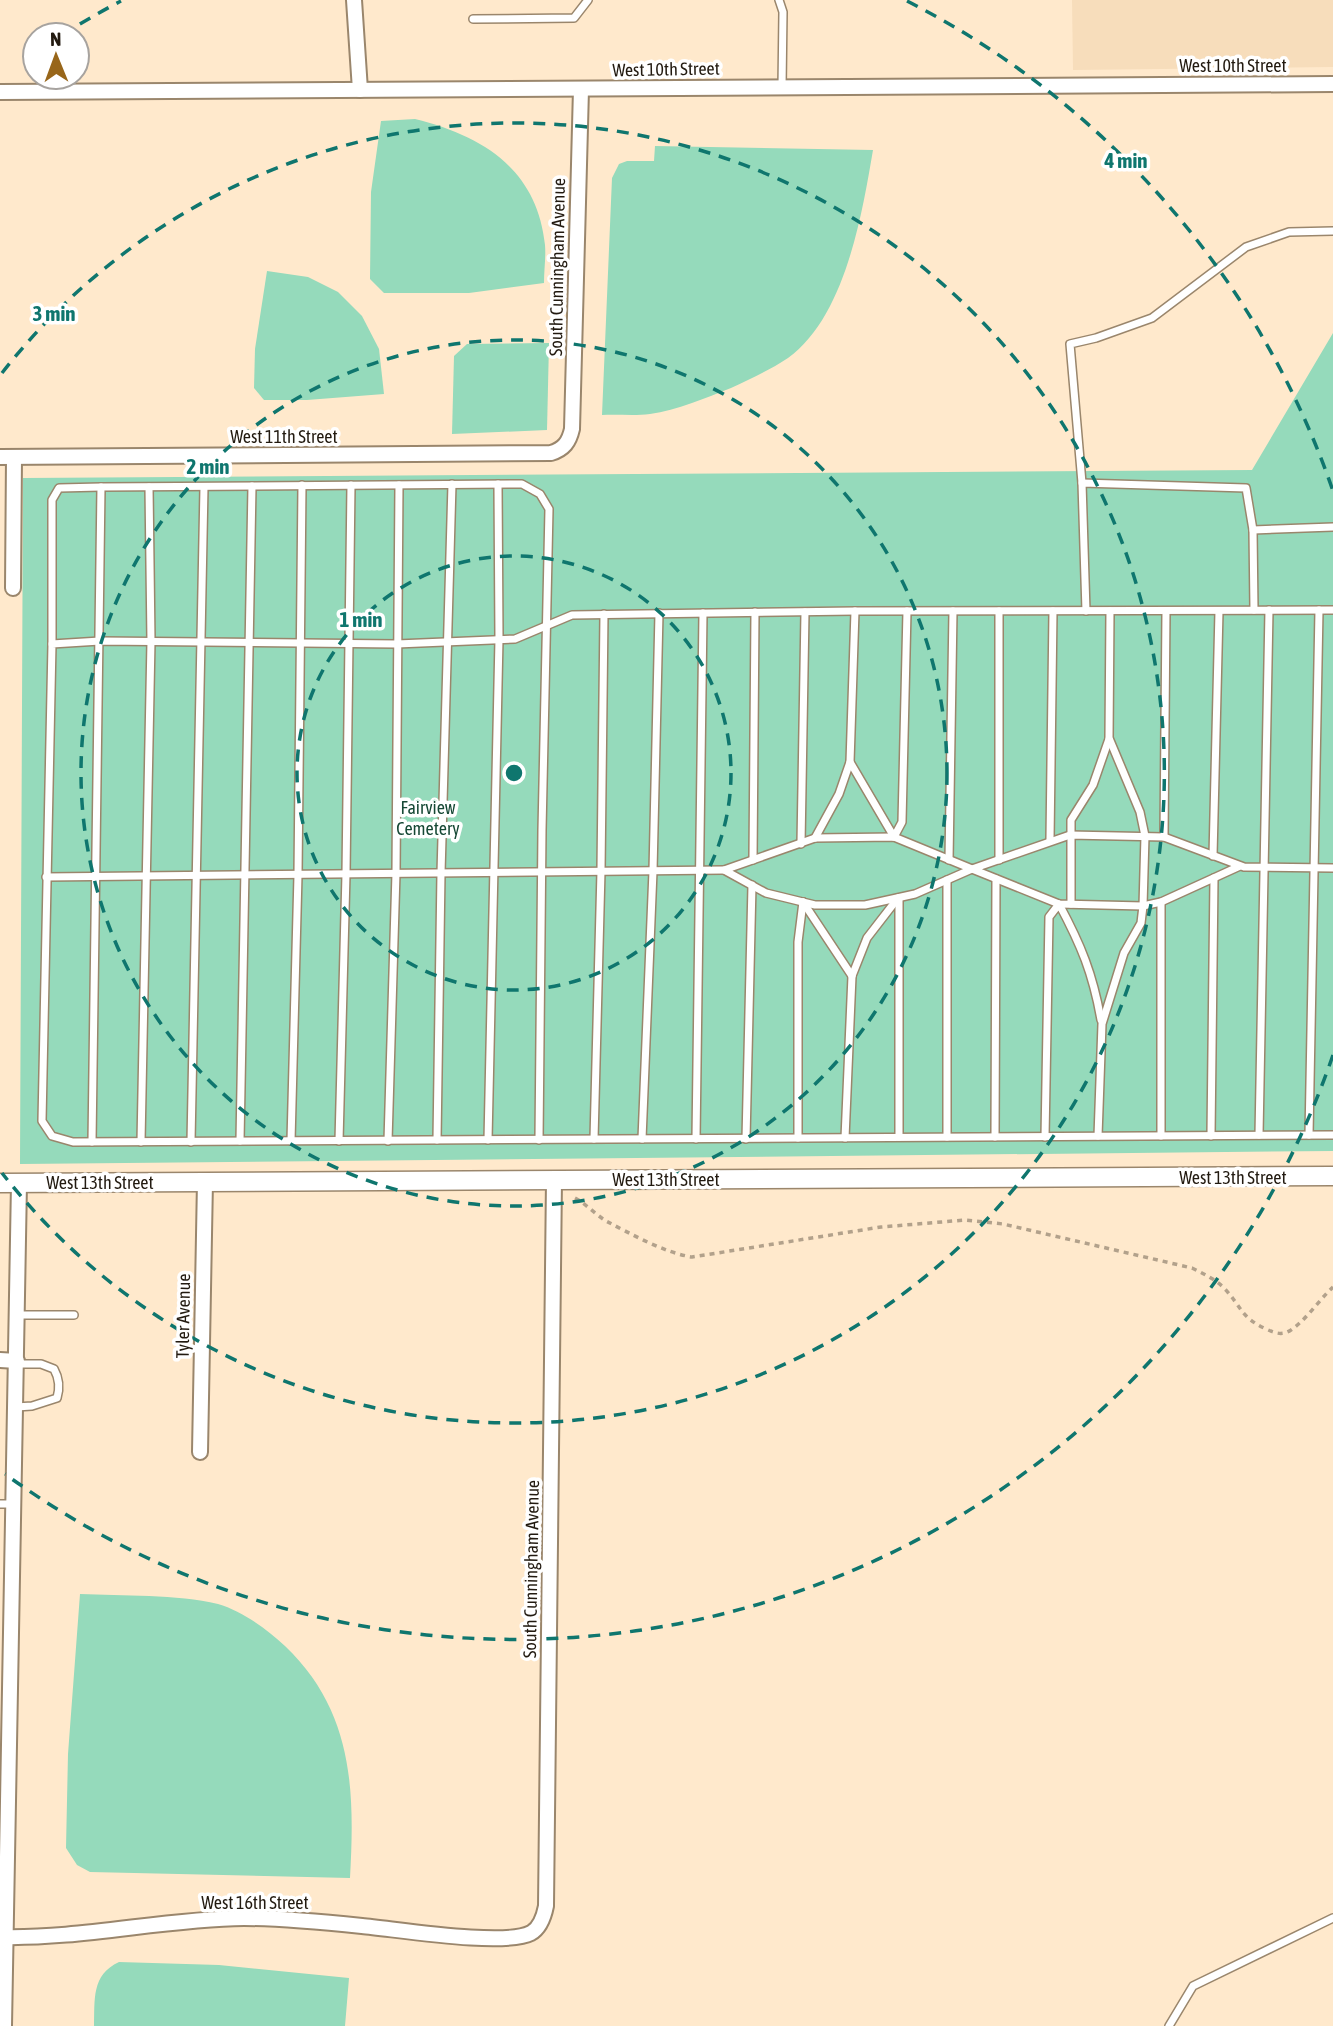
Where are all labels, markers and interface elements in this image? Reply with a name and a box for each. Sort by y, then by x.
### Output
north arrow [21,21,91,91]
text: N [50,28,62,50]
street label: West 10th Street [1179,55,1287,76]
street label: West 10th Street [612,58,720,80]
text: 4 min [1104,148,1147,172]
street label: South Cunningham Avenue [545,178,569,356]
text: 3 min [33,301,75,325]
street label: West 11th Street [230,426,338,447]
text: 2 min [187,454,229,478]
text: 1 min [340,607,382,631]
centre of rings [502,761,526,785]
park label: Fairview Cemetery [396,797,460,839]
street label: West 13th Street [1179,1167,1287,1188]
street label: West 13th Street [612,1169,720,1190]
street label: West 13th Street [46,1172,154,1193]
street label: Tyler Avenue [172,1273,194,1359]
street label: South Cunningham Avenue [519,1480,543,1658]
street label: West 16th Street [201,1892,309,1913]

